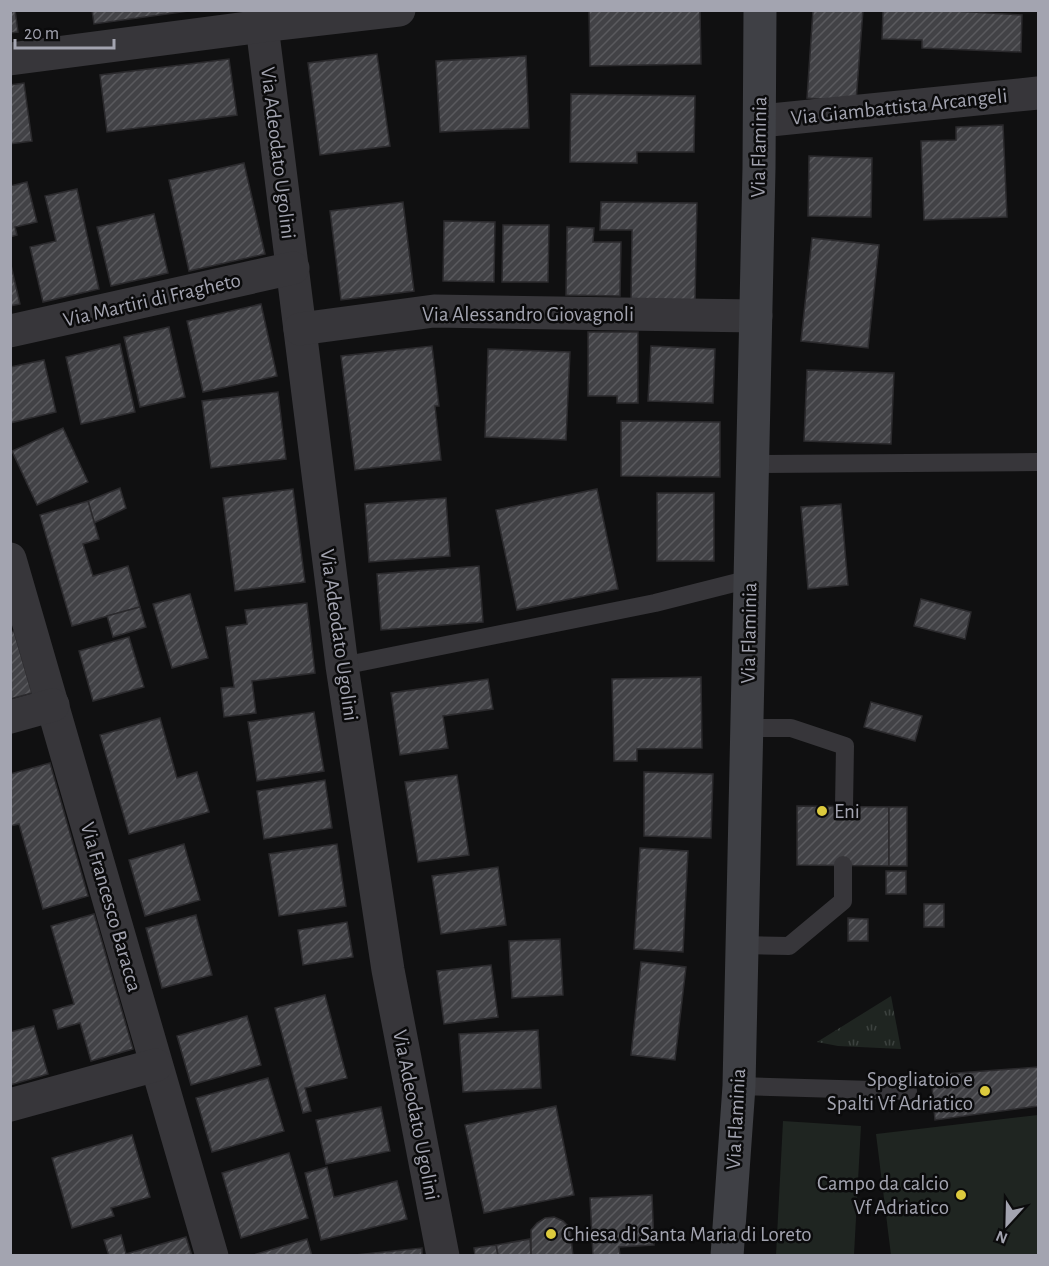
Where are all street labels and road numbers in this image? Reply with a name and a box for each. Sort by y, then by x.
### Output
street label: Via Adeodato Ugolini [257,66,299,240]
street label: Via Giambattista Arcangeli [790,85,1008,129]
street label: Via Flaminia [748,96,770,198]
street label: Via Martiri di Fragheto [61,269,243,331]
street label: Via Alessandro Giovagnoli [422,304,634,325]
street label: Via Adeodato Ugolini [317,548,361,722]
street label: Via Flaminia [738,582,760,684]
street label: Via Francesco Baracca [77,820,145,994]
street label: Via Adeodato Ugolini [389,1028,443,1202]
street label: Via Flaminia [723,1068,749,1170]

